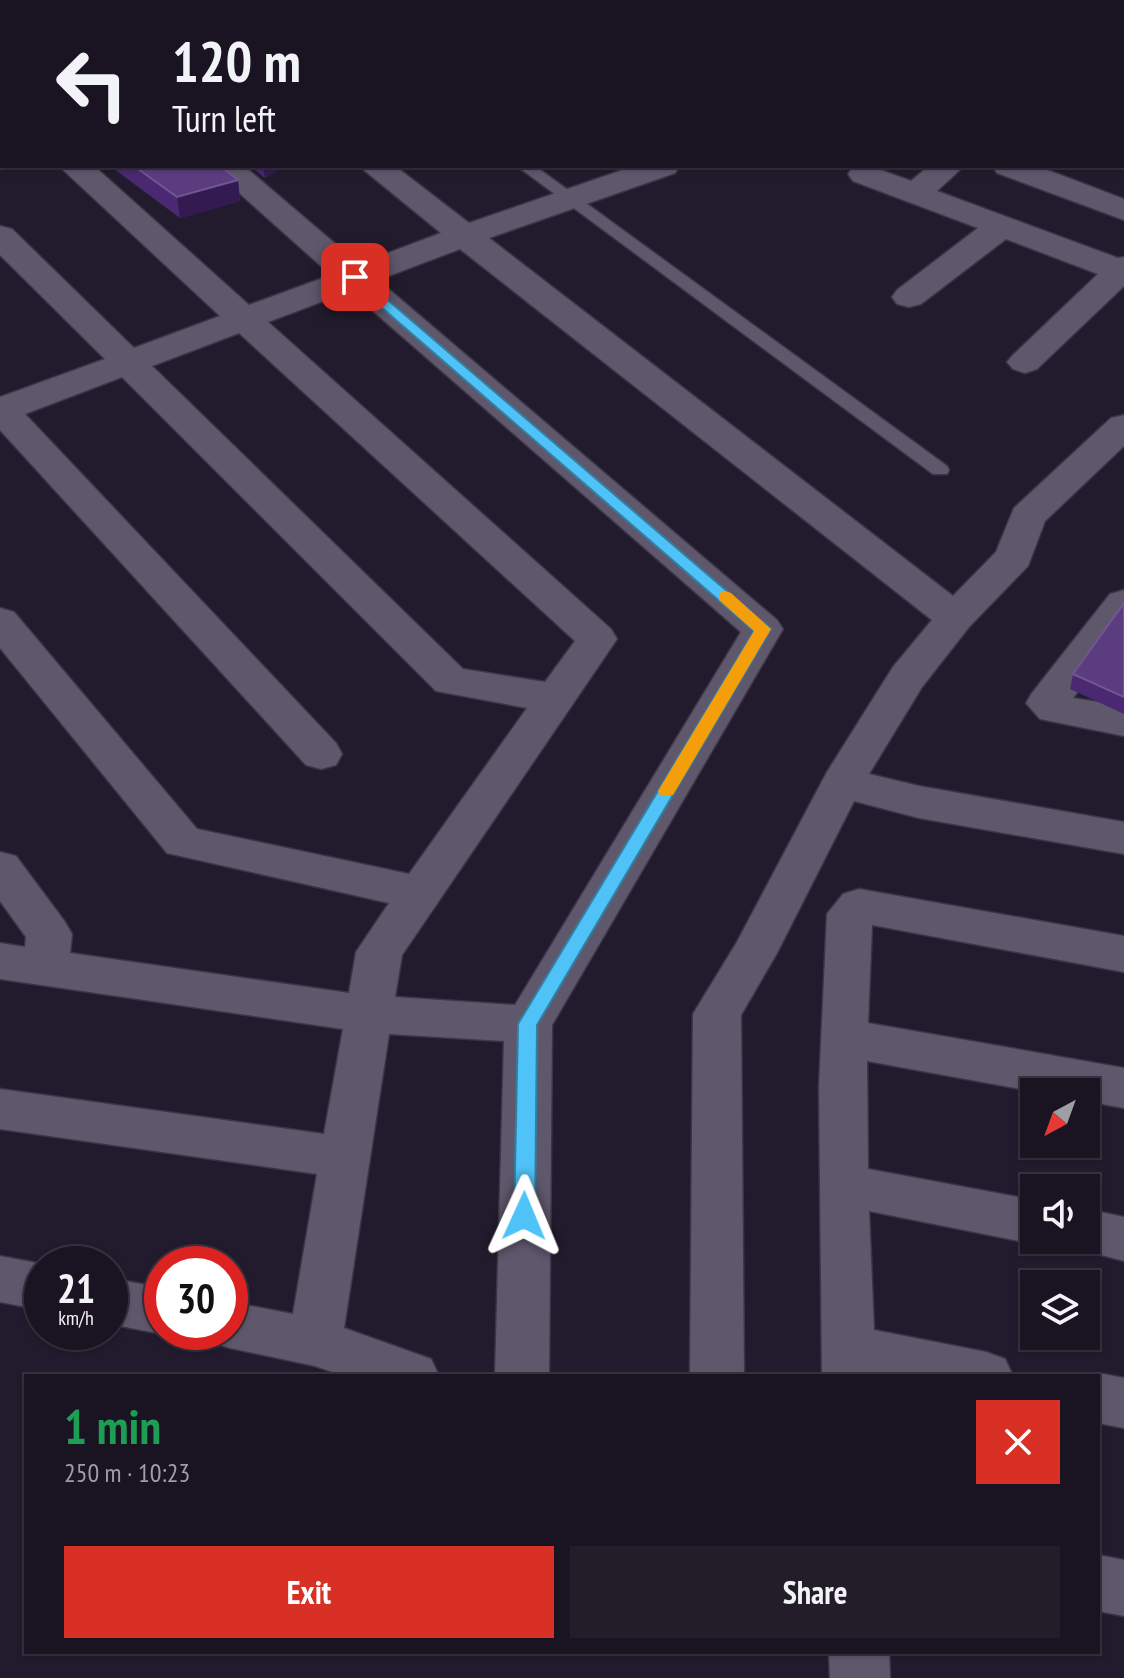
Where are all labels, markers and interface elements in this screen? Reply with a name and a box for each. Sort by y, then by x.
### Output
text: 120 m [172,25,301,97]
icon: left [40,32,144,136]
text: Turn left [172,95,276,142]
pin [321,243,389,311]
icon: arrive [333,255,377,299]
north arrow [1020,1078,1100,1158]
map controls [1020,1078,1100,1350]
position arrow [482,1174,566,1258]
button: sound [1020,1174,1100,1254]
speed limit sign: 30 [144,1246,248,1350]
text: 21 [57,1262,95,1314]
button: layers [1020,1270,1100,1350]
text: km/h [58,1305,94,1331]
text: 1 min [64,1395,161,1457]
button: close [976,1400,1060,1484]
text: 250 m · 10:23 [64,1456,190,1489]
button: Exit [64,1546,554,1638]
button: Share [570,1546,1060,1638]

